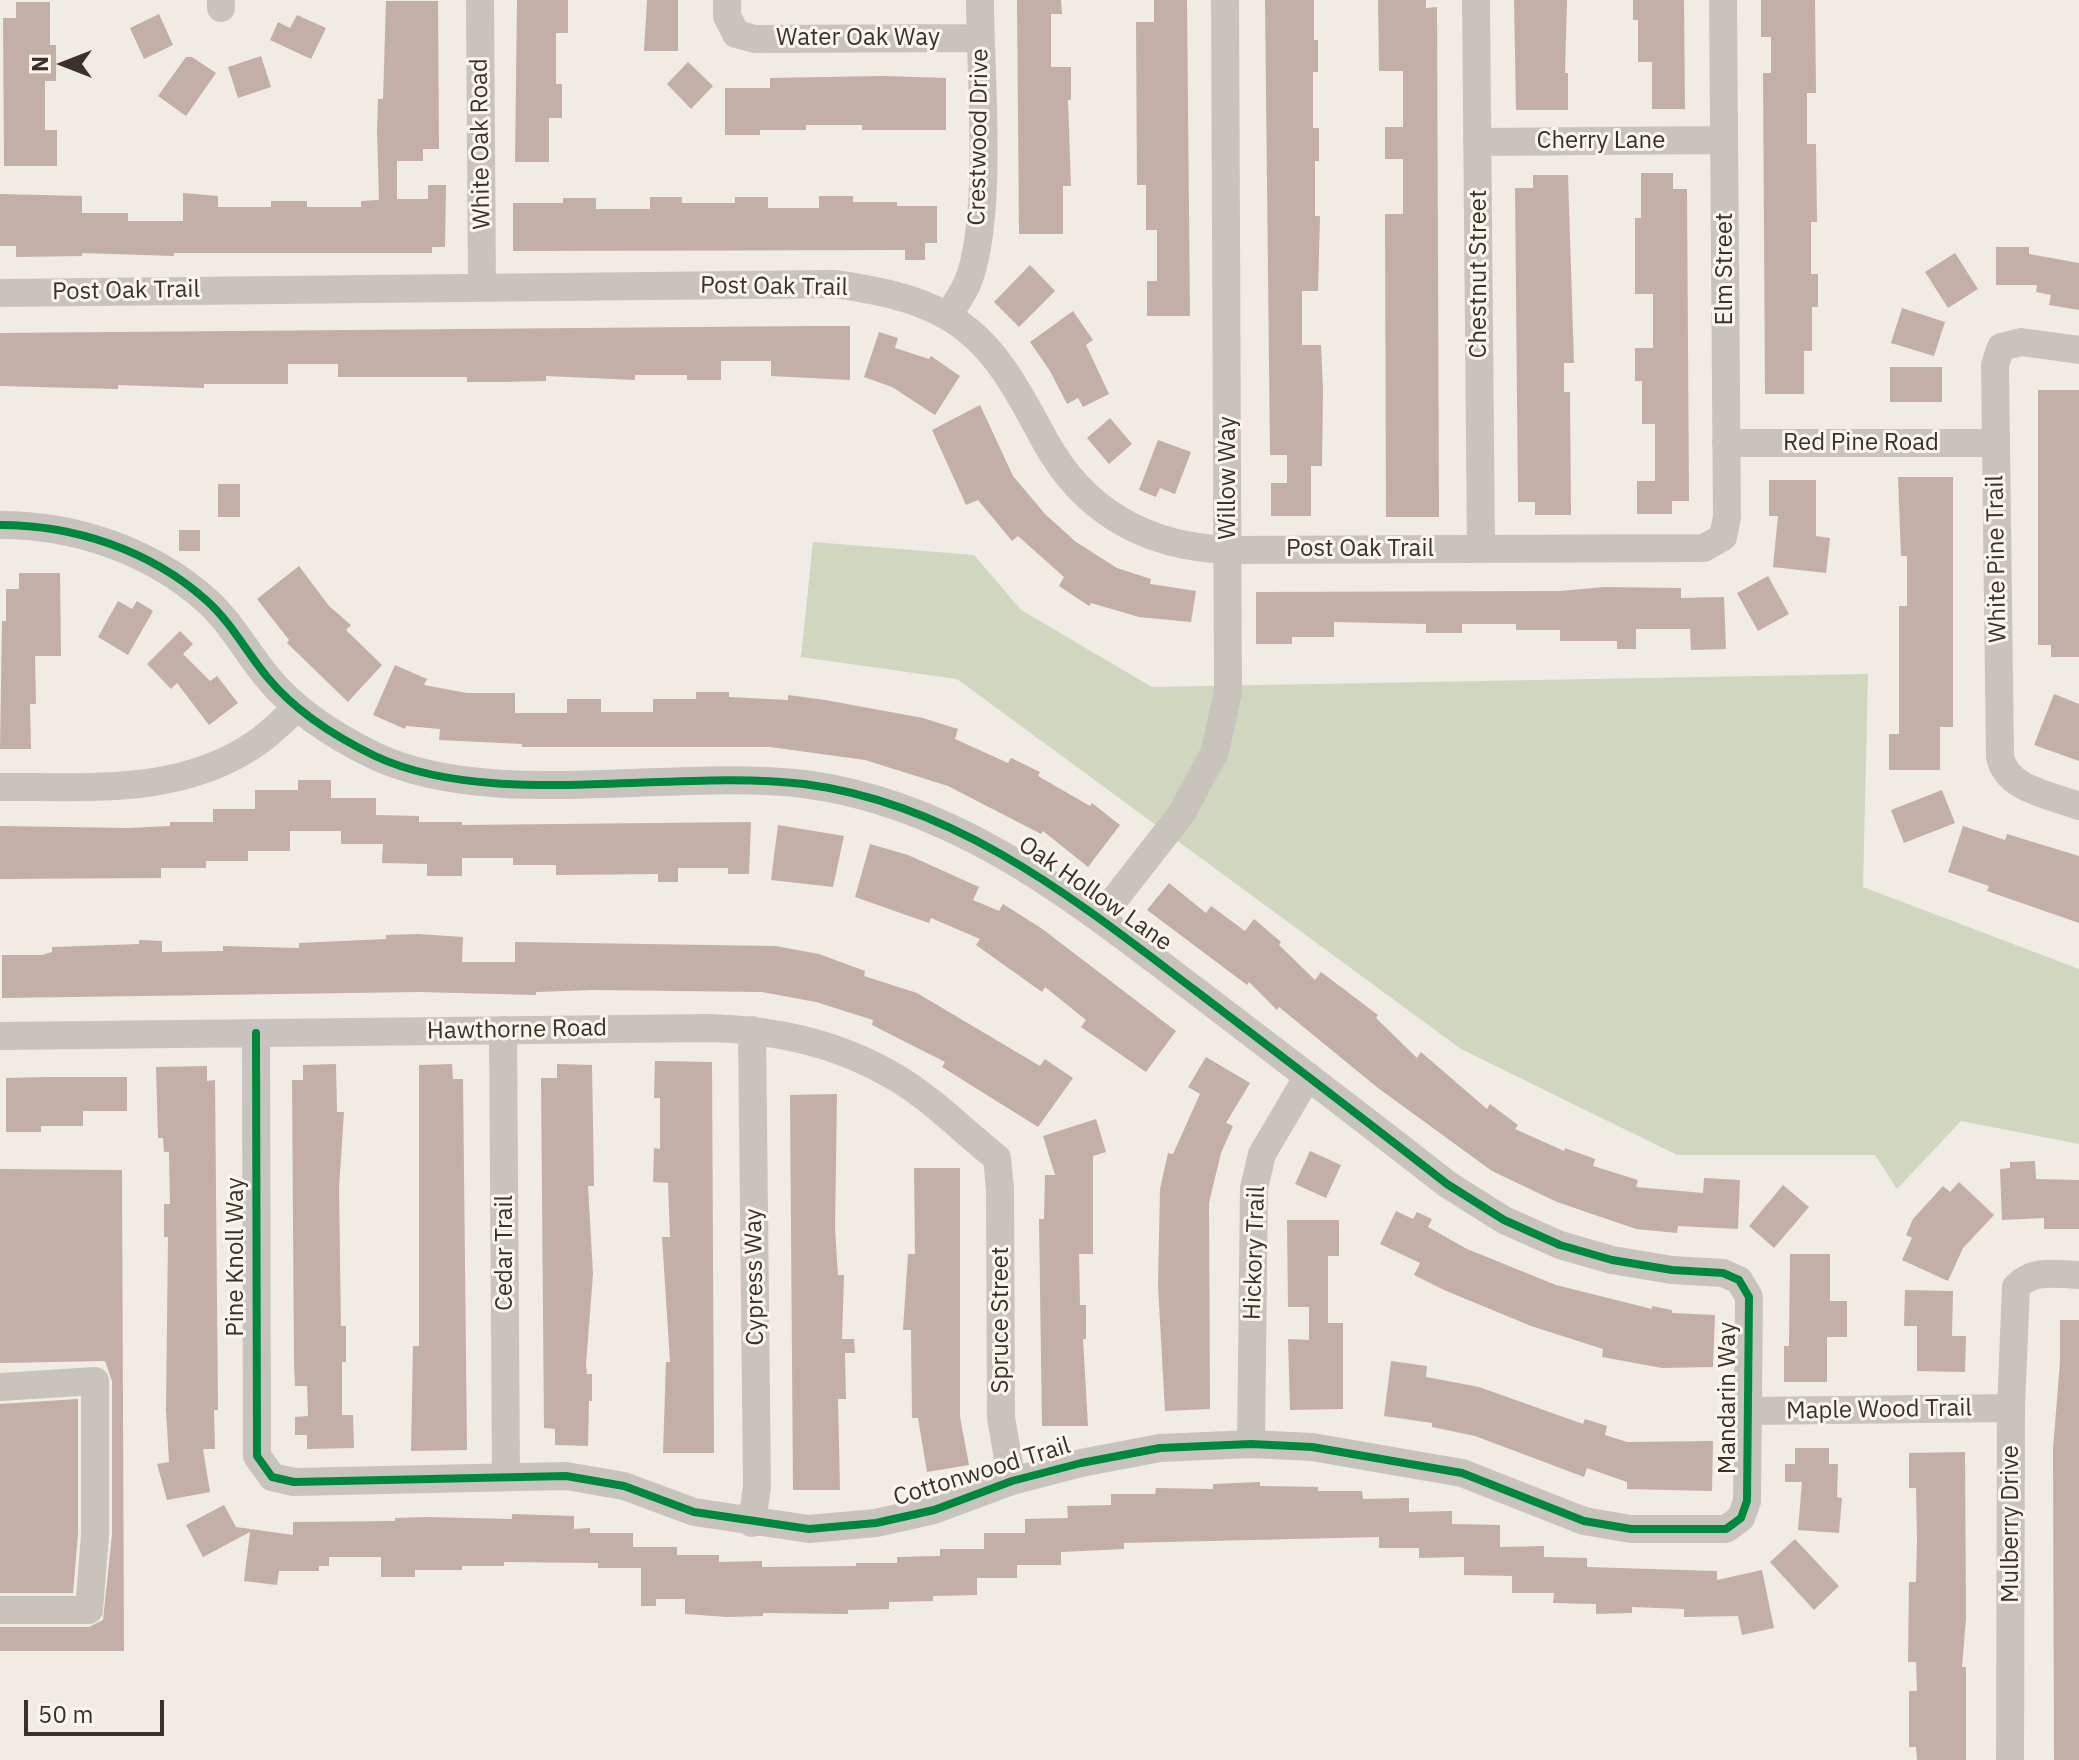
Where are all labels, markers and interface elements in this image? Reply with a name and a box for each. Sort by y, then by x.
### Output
north arrow [24,24,104,104]
street label: Water Oak Way [776,24,940,52]
street label: Crestwood Drive [963,48,995,226]
text: N [25,56,54,72]
street label: White Oak Road [465,58,497,230]
street label: Cherry Lane [1537,127,1665,155]
street label: Chestnut Street [1465,190,1493,358]
street label: Elm Street [1711,213,1739,325]
street label: Post Oak Trail [700,271,848,303]
street label: Post Oak Trail [52,275,200,307]
street label: Willow Way [1214,416,1242,540]
street label: Red Pine Road [1783,429,1939,457]
street label: White Pine Trail [1981,475,2013,643]
street label: Post Oak Trail [1286,535,1434,563]
street label: Oak Hollow Lane [1013,830,1177,958]
street label: Hawthorne Road [427,1014,607,1046]
street label: Pine Knoll Way [222,1177,250,1337]
street label: Hickory Trail [1238,1185,1272,1321]
street label: Cedar Trail [491,1195,519,1311]
street label: Cypress Way [739,1208,771,1346]
street label: Spruce Street [987,1247,1015,1393]
street label: Mandarin Way [1714,1322,1742,1474]
street label: Maple Wood Trail [1786,1394,1972,1426]
street label: Cottonwood Trail [890,1431,1074,1513]
street label: Mulberry Drive [1997,1445,2025,1603]
scale bar [28,1684,168,1734]
text: 50 m [38,1698,93,1730]

